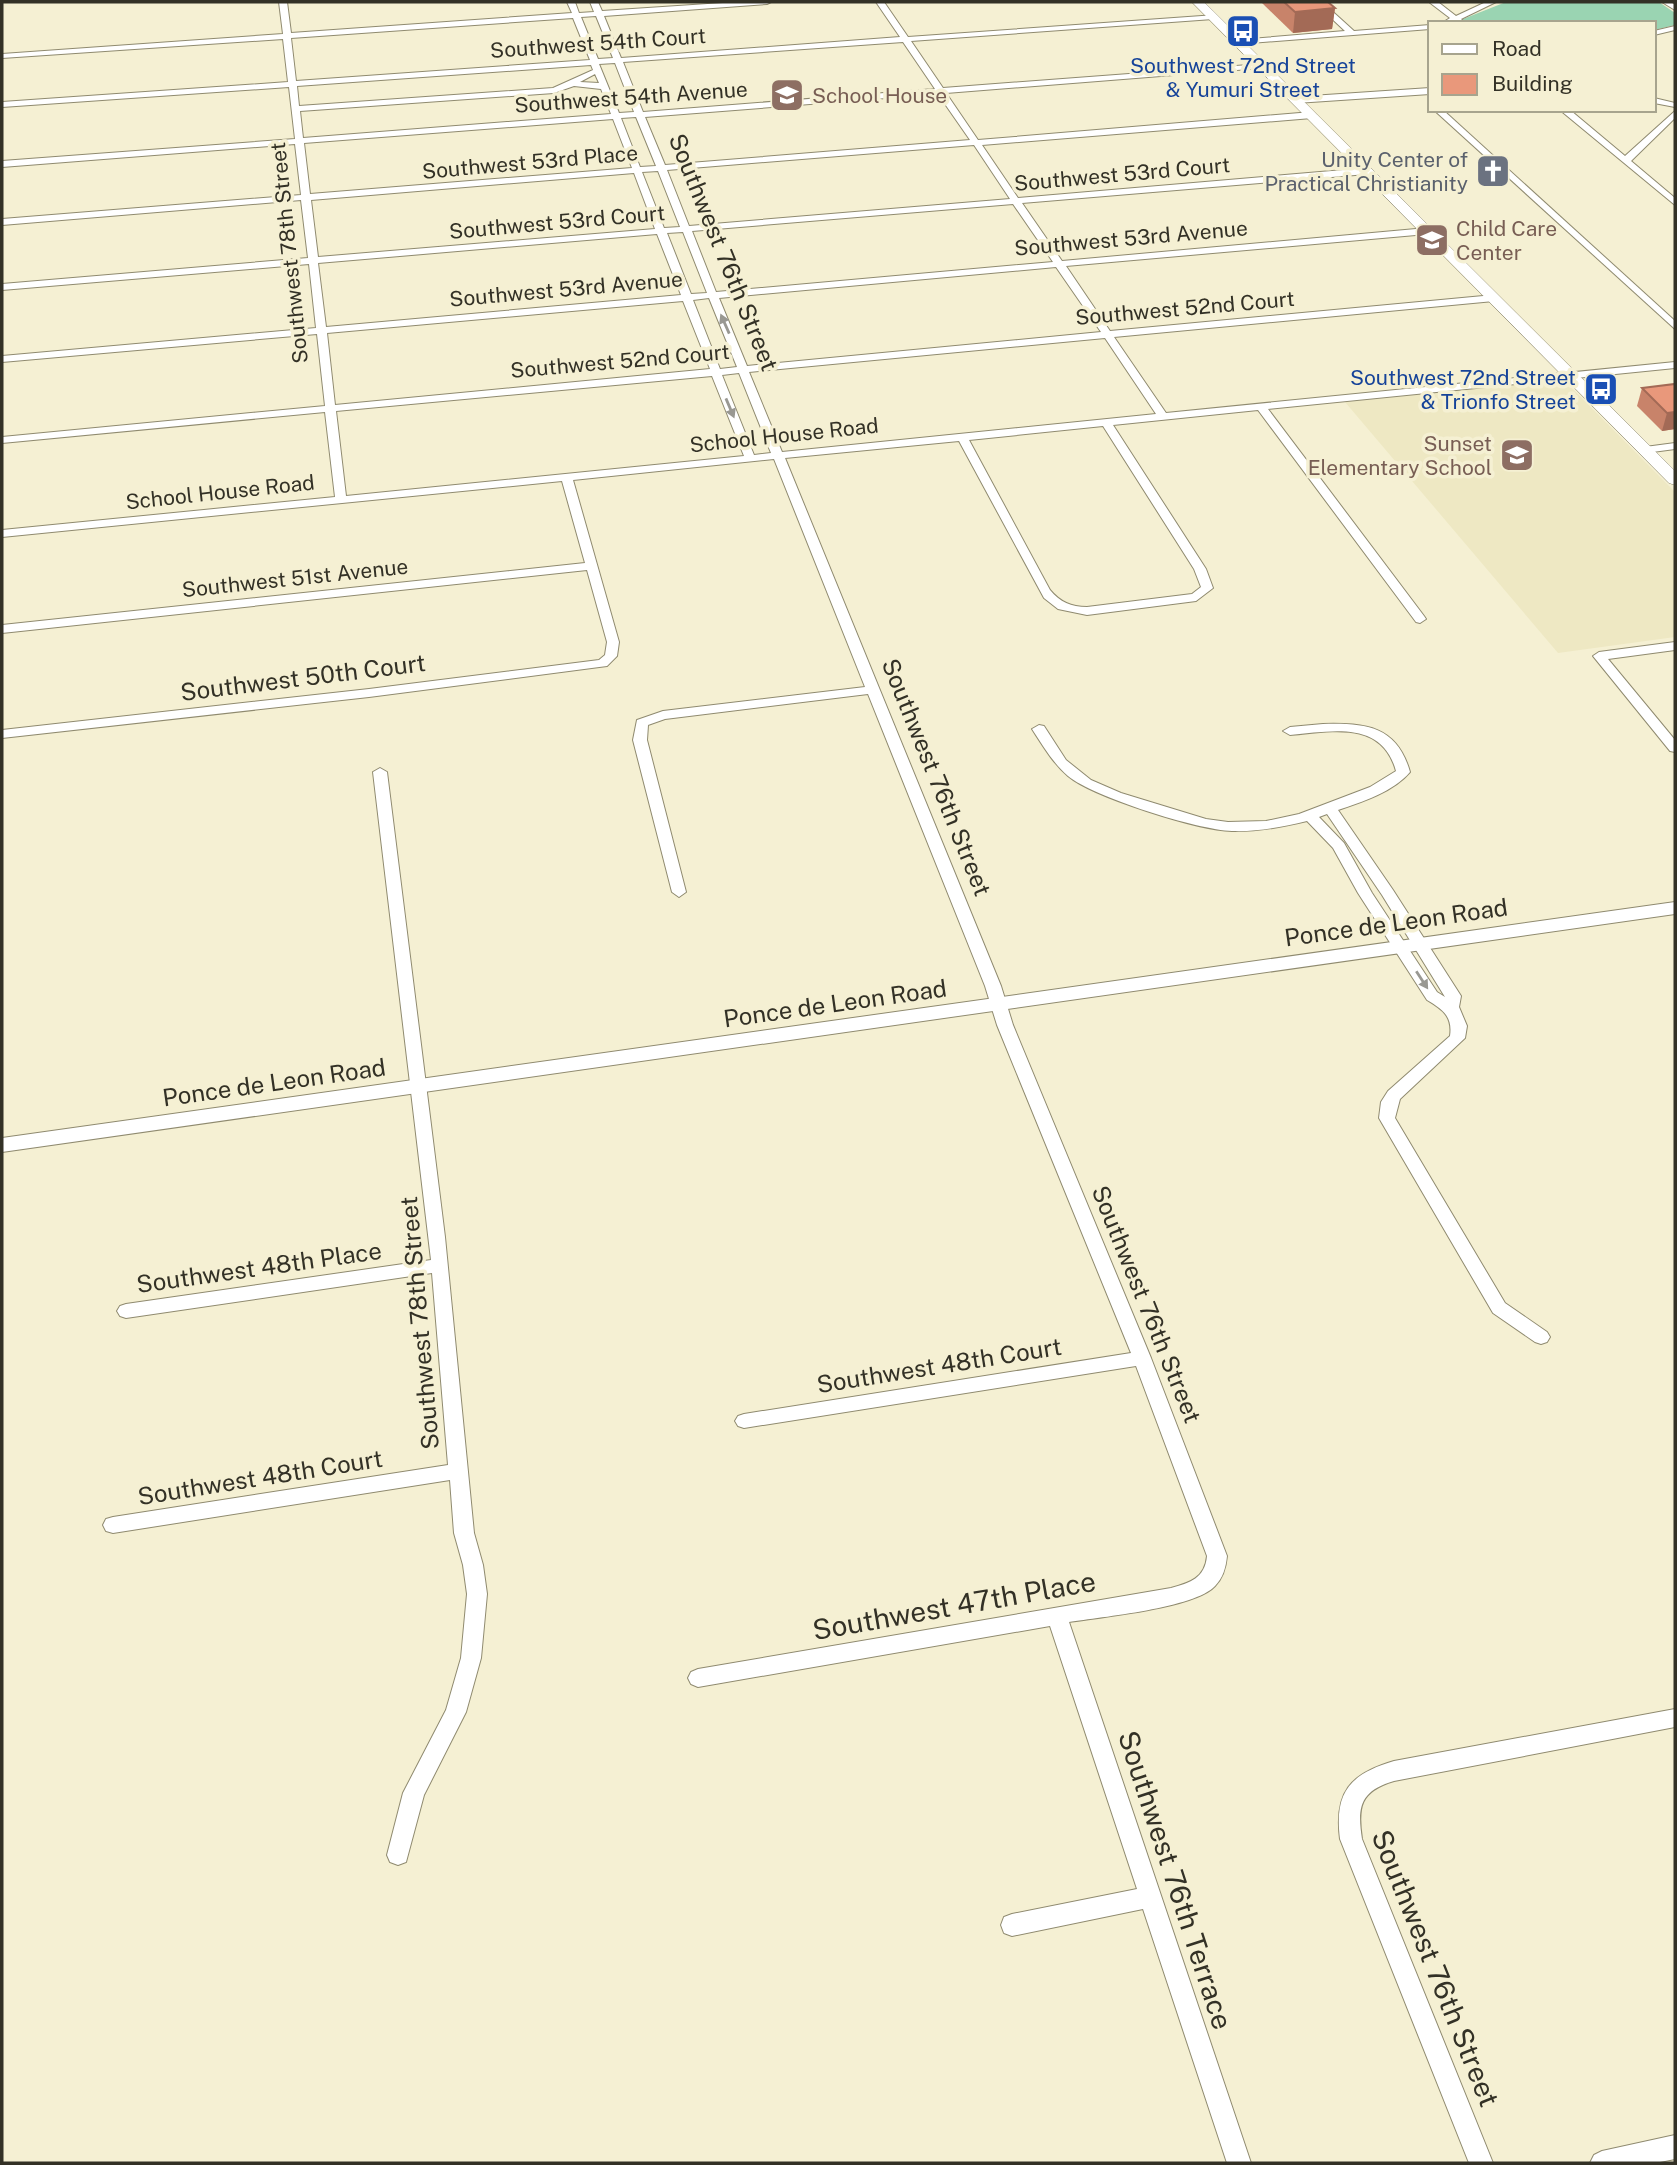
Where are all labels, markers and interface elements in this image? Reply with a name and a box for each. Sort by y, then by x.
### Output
bus stop icon: Southwest 72nd Street & Yumuri Street [1224,12,1262,50]
legend [1428,21,1656,112]
street label: Southwest 54th Court [489,23,707,63]
text: Road [1492,36,1542,61]
place label: Southwest 72nd Street & Yumuri Street [1130,53,1356,102]
text: Building [1492,71,1573,96]
street label: Southwest 54th Avenue [513,76,749,118]
school or university icon: School House [768,76,806,114]
place label: School House [812,83,947,108]
street label: Southwest 76th Street [664,129,784,375]
street label: Southwest 53rd Place [421,140,639,184]
street label: Southwest 78th Street [265,141,313,365]
place label: Unity Center of Practical Christianity [1264,147,1468,196]
street label: Southwest 53rd Court [1013,152,1231,196]
church icon: Unity Center of Practical Christianity [1474,152,1512,190]
street label: Southwest 53rd Court [448,200,666,244]
street label: Southwest 53rd Avenue [1013,215,1249,261]
place label: Child Care Center [1456,216,1557,265]
school or university icon: Child Care Center [1413,221,1451,259]
street label: Southwest 53rd Avenue [448,266,684,312]
street label: Southwest 52nd Court [1074,286,1296,330]
one-way arrow [719,314,731,334]
street label: Southwest 52nd Court [509,339,731,383]
place label: Southwest 72nd Street & Trionfo Street [1350,365,1576,414]
bus stop icon: Southwest 72nd Street & Trionfo Street [1582,370,1620,408]
one-way arrow [724,397,735,418]
street label: School House Road [688,413,880,457]
place label: Sunset Elementary School [1308,431,1492,480]
school or university icon: Sunset Elementary School [1498,436,1536,474]
street label: School House Road [124,470,316,514]
street label: Southwest 51st Avenue [181,554,409,602]
street label: Southwest 50th Court [179,648,427,706]
street label: Southwest 76th Street [877,654,997,900]
street label: Ponce de Leon Road [1283,892,1509,952]
one-way arrow [1416,971,1429,990]
street label: Ponce de Leon Road [722,973,948,1033]
street label: Ponce de Leon Road [161,1052,387,1112]
street label: Southwest 76th Street [1087,1181,1207,1427]
street label: Southwest 78th Street [394,1195,444,1451]
street label: Southwest 48th Place [135,1236,383,1298]
street label: Southwest 48th Court [815,1332,1063,1398]
street label: Southwest 48th Court [136,1444,384,1510]
street label: Southwest 47th Place [810,1564,1098,1646]
street label: Southwest 76th Terrace [1112,1726,1240,2034]
street label: Southwest 76th Street [1365,1825,1507,2111]

